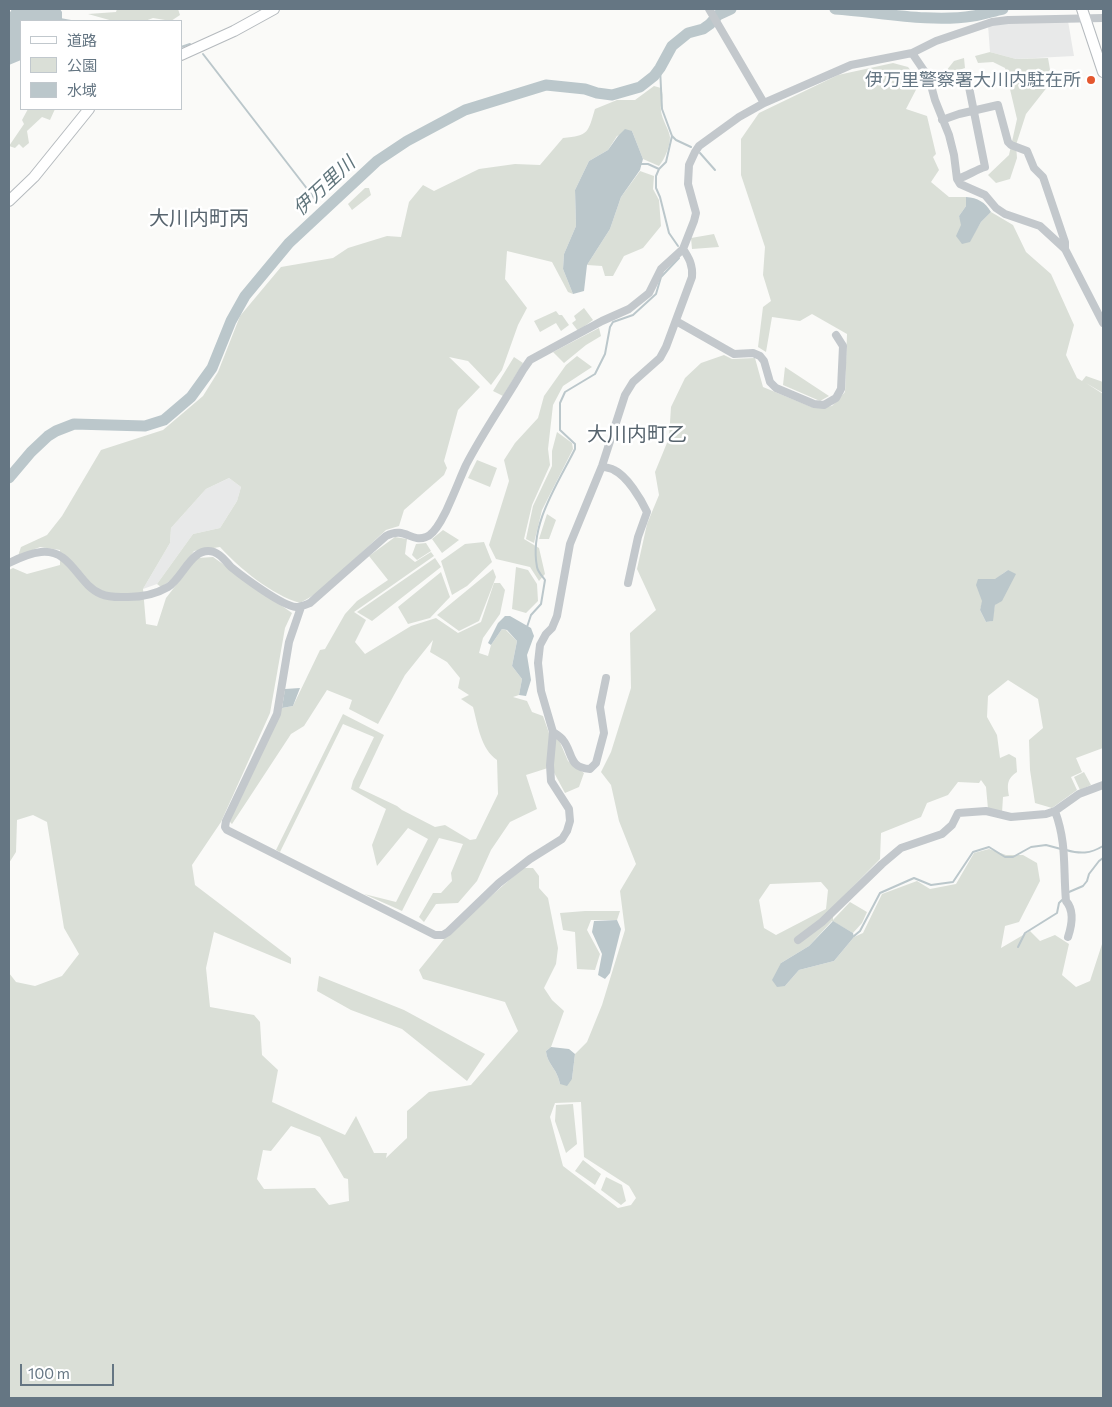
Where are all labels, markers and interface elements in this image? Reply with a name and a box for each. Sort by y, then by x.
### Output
legend [20,20,182,110]
text: 道路 [67,31,97,49]
text: 公園 [67,56,97,74]
place label: 伊万里警察署大川内駐在所 [865,69,1081,91]
marker: 伊万里警察署大川内駐在所 [1085,74,1097,86]
text: 水域 [67,81,97,99]
water label: 伊万里川 [288,152,360,220]
district label: 大川内町丙 [149,206,249,230]
district label: 大川内町乙 [587,422,687,446]
scale bar [22,1354,116,1386]
text: 100 m [28,1364,70,1382]

